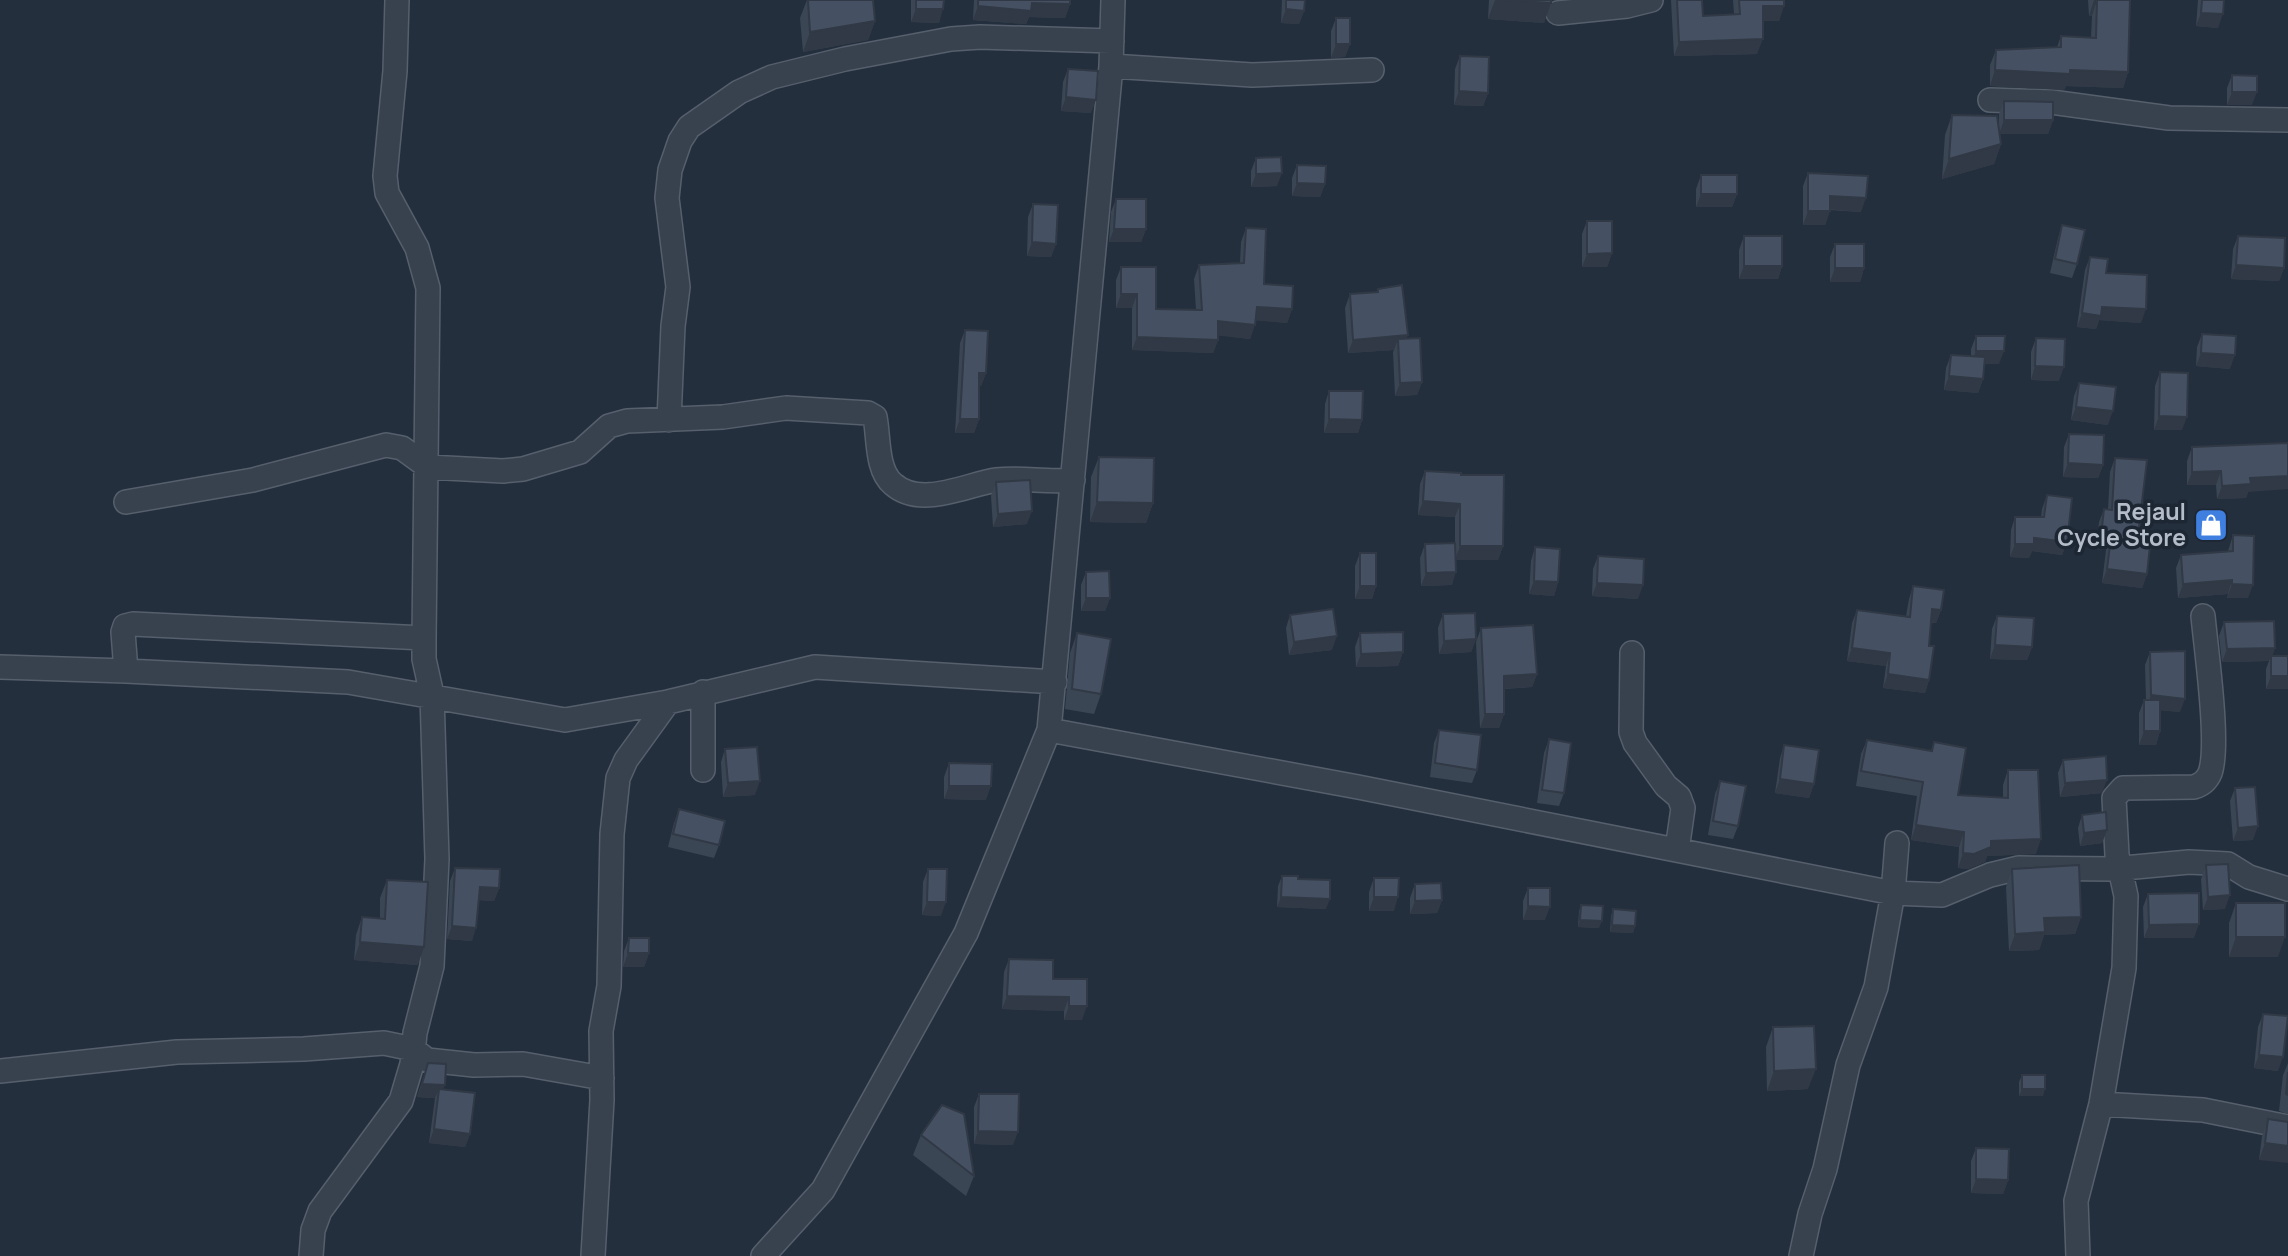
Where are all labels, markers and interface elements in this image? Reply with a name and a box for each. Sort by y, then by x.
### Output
place label: Rejaul Cycle Store [2057,495,2186,553]
shop icon: Rejaul Cycle Store [2192,506,2230,544]

